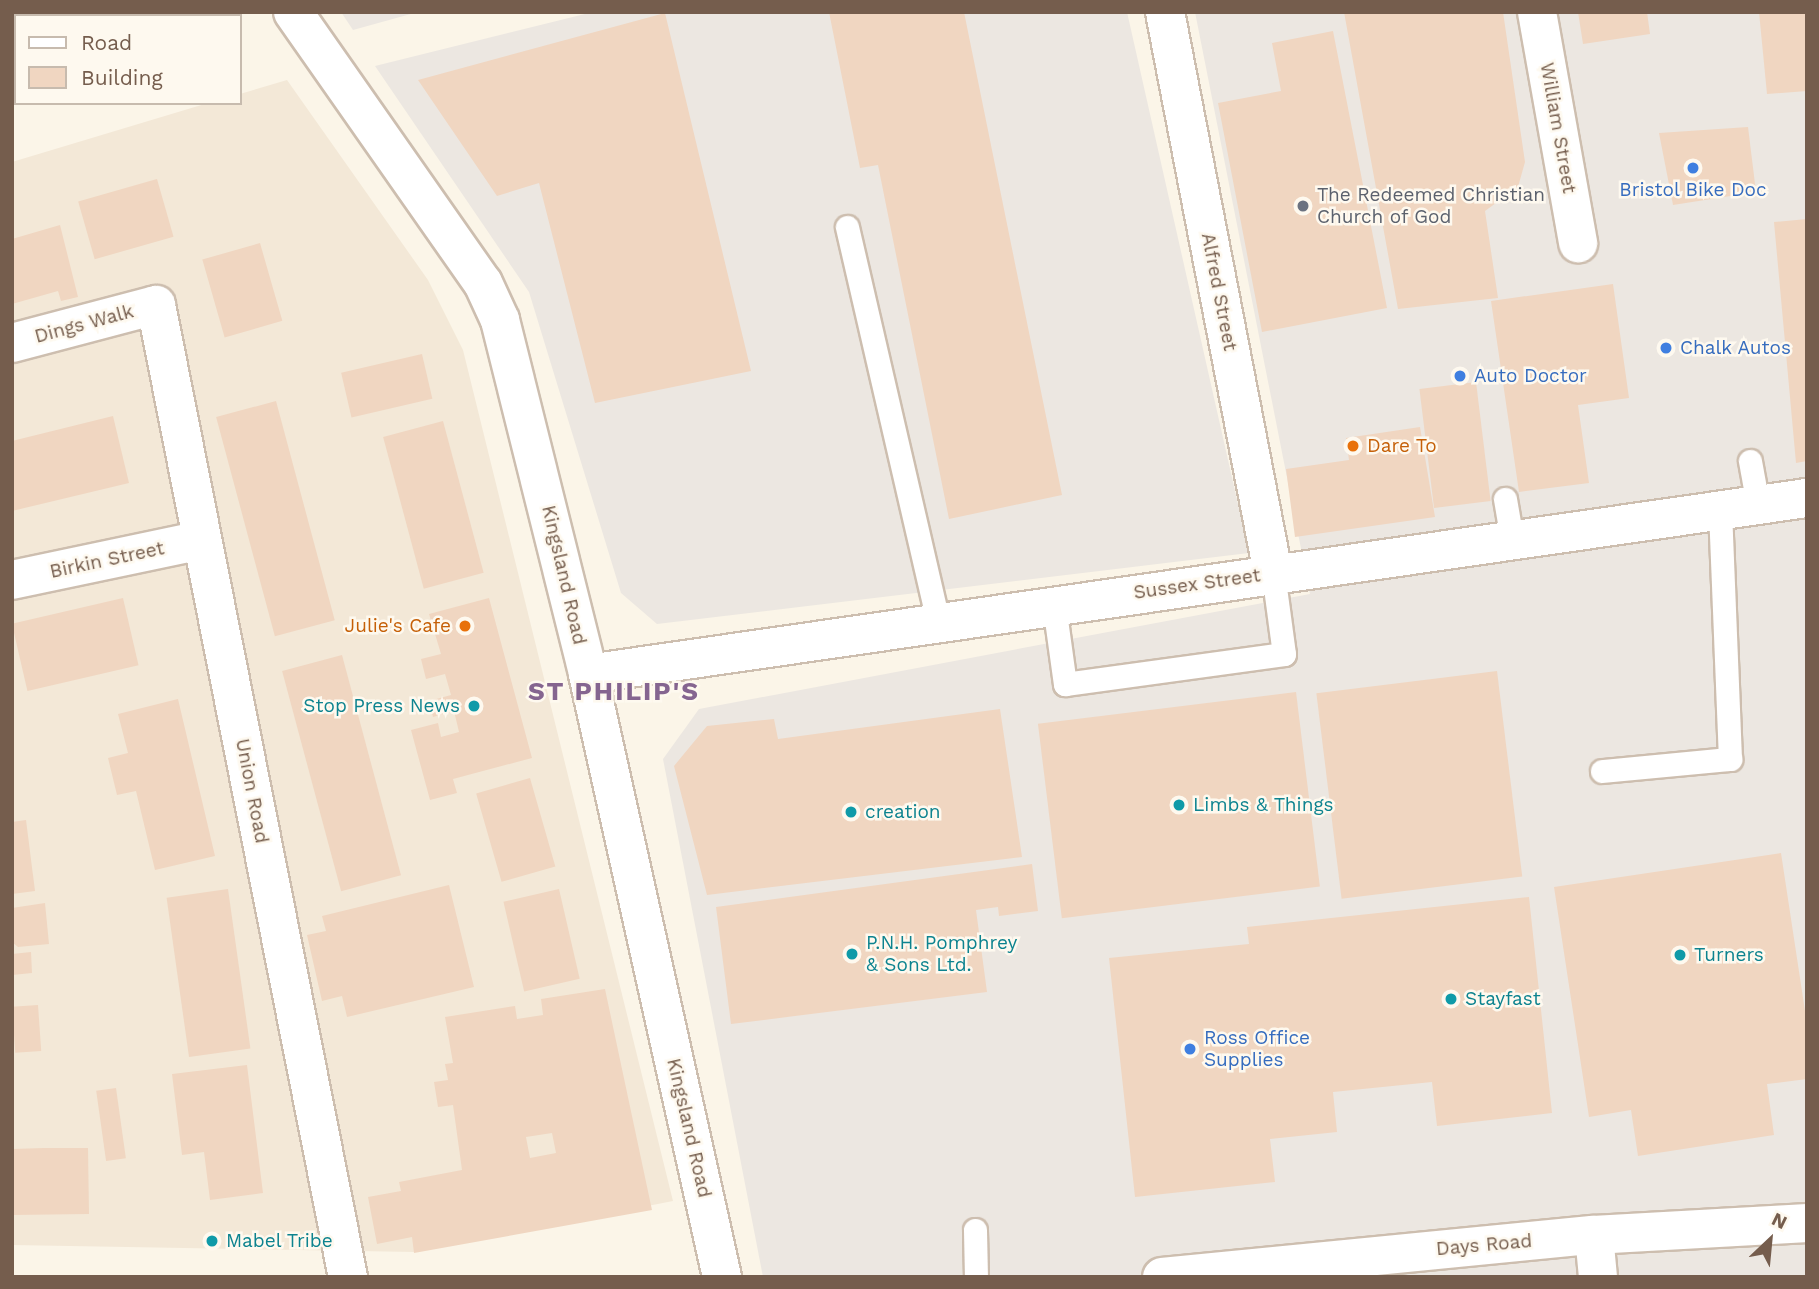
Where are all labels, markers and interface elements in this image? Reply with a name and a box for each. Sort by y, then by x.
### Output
legend [14,14,242,105]
text: Road [81,30,132,55]
street label: William Street [1535,61,1581,195]
text: Building [81,65,163,90]
marker: Bristol Bike Doc [1685,160,1701,176]
place label: Bristol Bike Doc [1619,179,1767,201]
place label: The Redeemed Christian Church of God [1317,184,1545,228]
marker: The Redeemed Christian Church of God [1295,198,1311,214]
street label: Alfred Street [1196,231,1242,353]
street label: Dings Walk [32,300,136,348]
place label: Chalk Autos [1680,337,1792,359]
marker: Chalk Autos [1658,340,1674,356]
place label: Auto Doctor [1474,365,1587,387]
marker: Auto Doctor [1452,368,1468,384]
place label: Dare To [1367,435,1437,457]
marker: Dare To [1345,438,1361,454]
street label: Kingsland Road [537,503,591,647]
street label: Birkin Street [48,537,166,583]
street label: Sussex Street [1132,564,1262,604]
place label: Julie's Cafe [345,615,451,637]
marker: Julie's Cafe [457,618,473,634]
district label: ST PHILIP'S [529,676,699,708]
place label: Stop Press News [303,695,460,717]
marker: Stop Press News [466,698,482,714]
street label: Union Road [231,737,273,845]
place label: Limbs & Things [1193,794,1334,816]
marker: Limbs & Things [1171,797,1187,813]
place label: creation [865,801,941,823]
marker: creation [843,804,859,820]
place label: P.N.H. Pomphrey & Sons Ltd. [866,932,1017,976]
place label: Turners [1694,944,1764,966]
marker: P.N.H. Pomphrey & Sons Ltd. [844,946,860,962]
marker: Turners [1672,947,1688,963]
place label: Stayfast [1465,988,1541,1010]
marker: Stayfast [1443,991,1459,1007]
place label: Ross Office Supplies [1204,1027,1310,1071]
marker: Ross Office Supplies [1182,1041,1198,1057]
street label: Kingsland Road [662,1056,716,1200]
north arrow [1735,1205,1805,1275]
text: N [1768,1207,1791,1234]
street label: Days Road [1435,1229,1533,1261]
place label: Mabel Tribe [226,1230,334,1252]
marker: Mabel Tribe [204,1233,220,1249]

